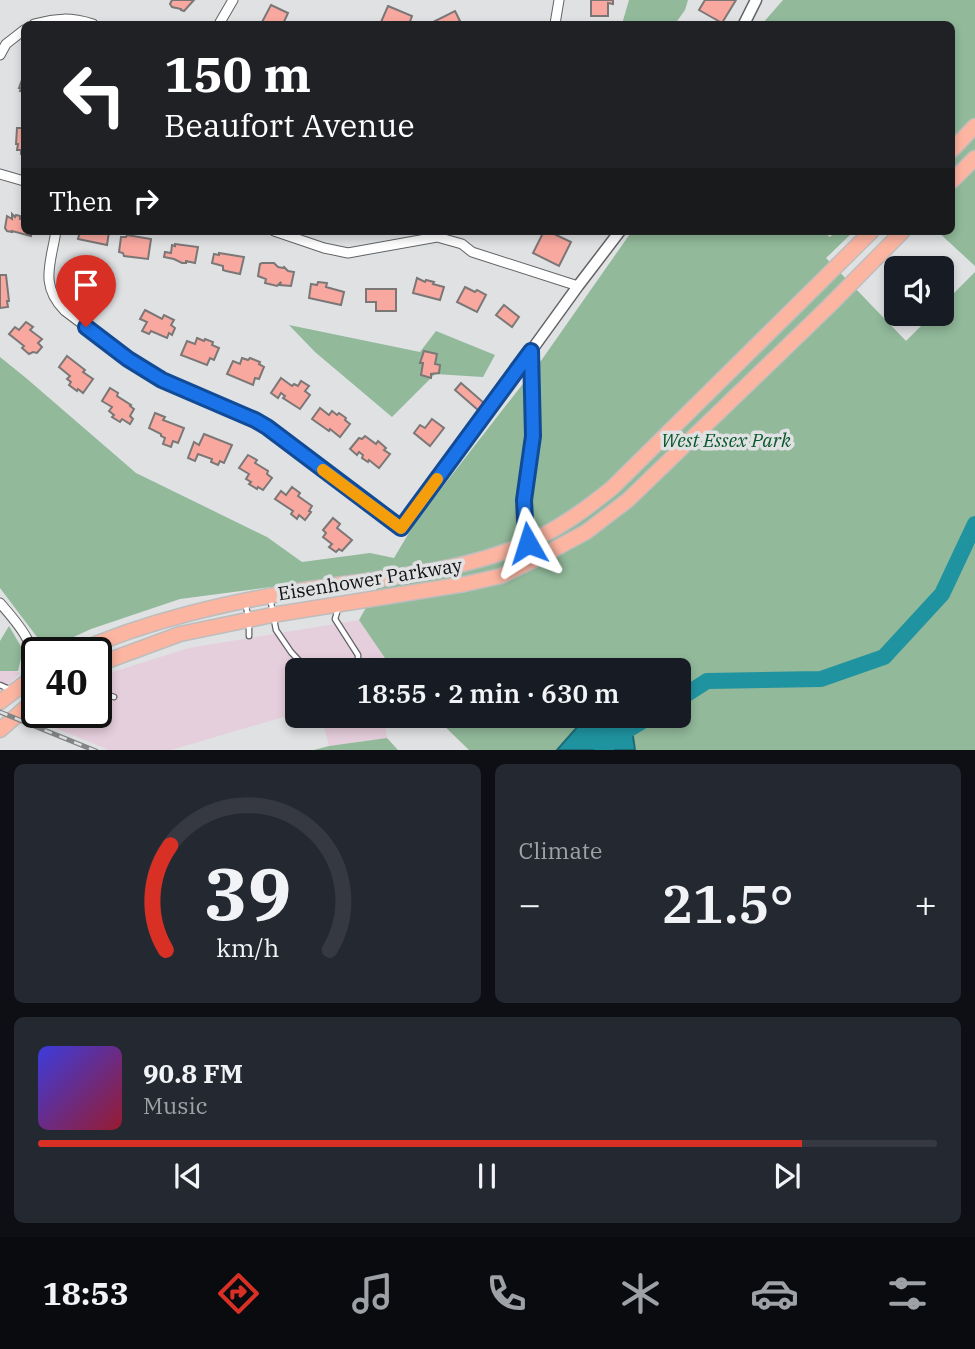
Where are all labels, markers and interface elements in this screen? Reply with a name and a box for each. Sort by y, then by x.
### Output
text: 150 m [164,42,311,105]
icon: left [49,49,140,140]
text: Beaufort Avenue [164,104,415,146]
icon: right [127,182,165,220]
text: Then [49,184,113,218]
pin [56,255,116,327]
map controls [884,256,954,326]
button: sound [884,256,954,326]
icon: arrive [67,266,105,304]
park label: West Essex Park [661,428,792,452]
position arrow [491,506,565,580]
street label: Eisenhower Parkway [276,552,465,605]
speed limit sign: 40 [21,637,112,728]
text: 18:55 · 2 min · 630 m [357,676,619,710]
text: Climate [519,835,602,865]
text: 39 [204,845,291,940]
text: 21.5° [662,870,794,937]
text: − [519,879,541,928]
text: + [914,879,937,928]
text: km/h [216,930,279,963]
text: 90.8 FM [143,1056,243,1090]
text: Music [143,1090,208,1120]
icon: previous [169,1157,207,1195]
icon: pause [468,1157,506,1195]
icon: next [768,1157,806,1195]
icon: directions [214,1269,263,1318]
icon: music [348,1269,397,1318]
icon: phone [482,1269,531,1318]
icon: climate [616,1269,665,1318]
icon: car [750,1269,799,1318]
icon: filters [883,1269,932,1318]
text: 18:53 [42,1272,129,1314]

